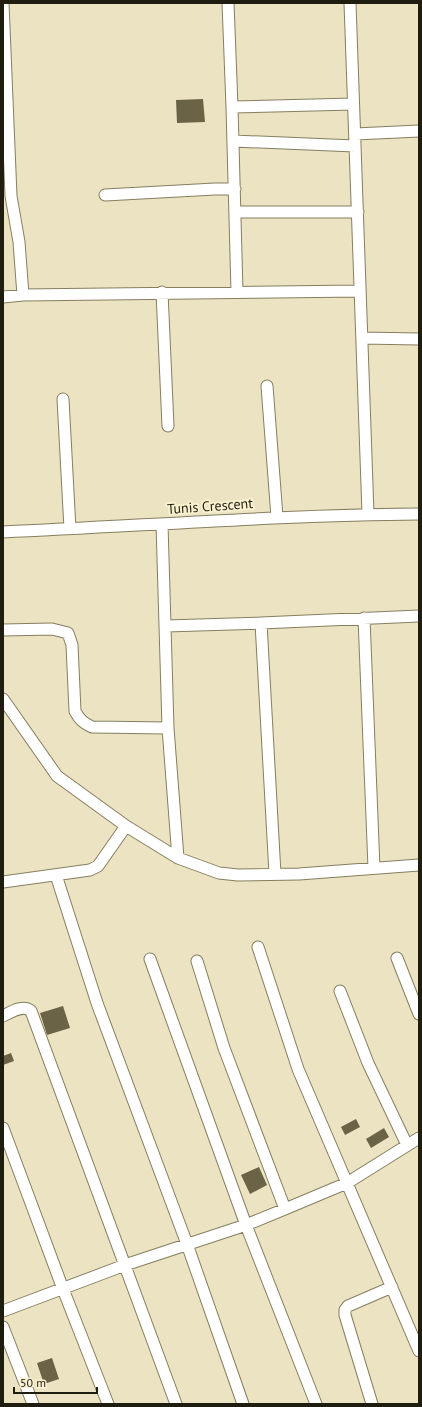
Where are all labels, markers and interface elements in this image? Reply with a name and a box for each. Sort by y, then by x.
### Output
street label: Tunis Crescent [167,494,254,518]
scale bar [14,1369,97,1395]
text: 50 m [20,1375,46,1390]

